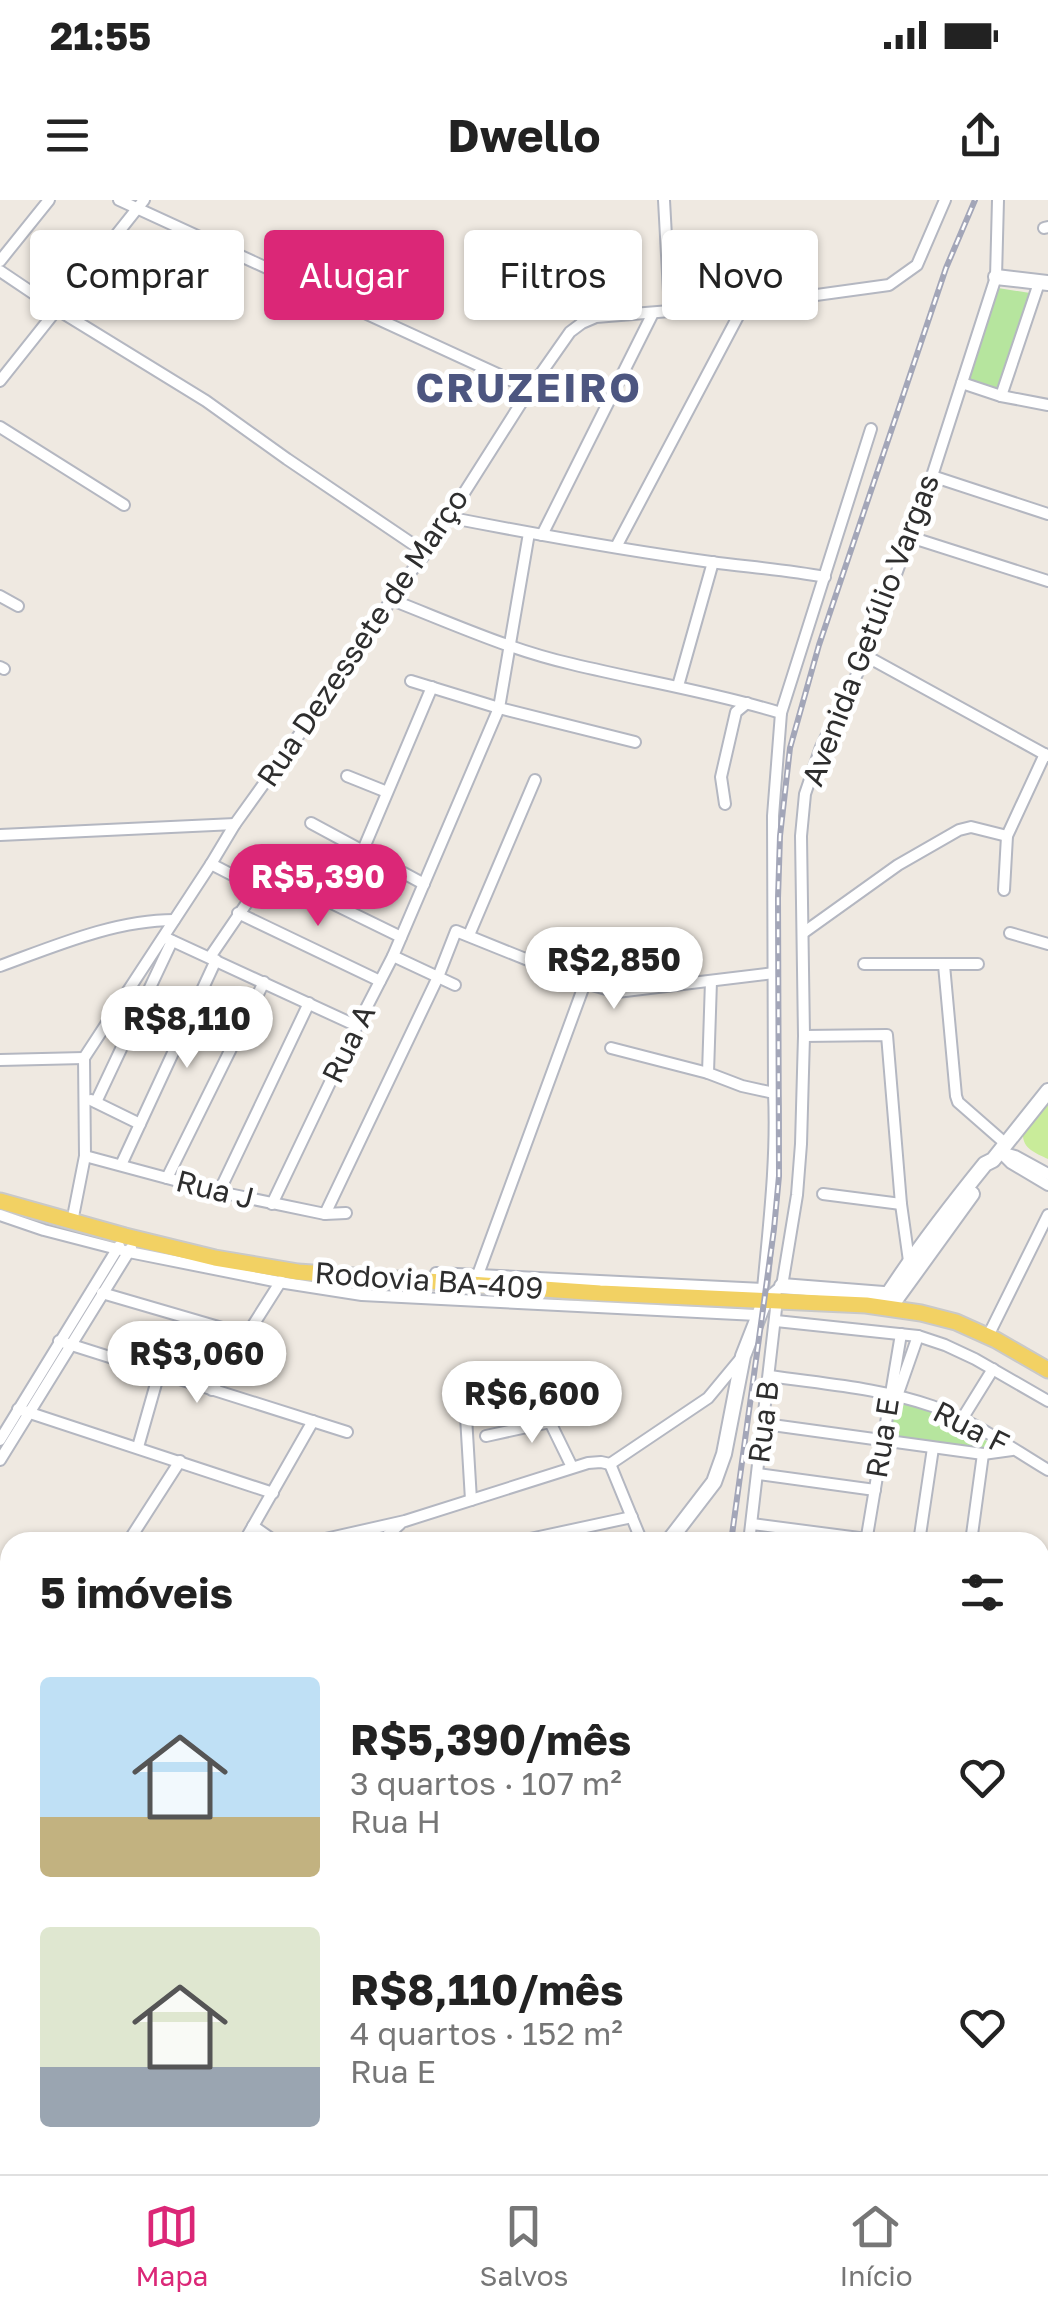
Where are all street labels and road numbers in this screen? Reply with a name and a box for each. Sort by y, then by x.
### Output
street label: Avenida Getúlio Vargas [794,469,946,791]
street label: Rua Dezessete de Março [249,482,475,793]
street label: Rua A [314,999,382,1089]
street label: Rua J [173,1162,258,1216]
street label: Rodovia BA-409 [313,1254,545,1306]
street label: Rua B [740,1379,786,1465]
street label: Rua F [928,1393,1015,1461]
street label: Rua E [858,1395,906,1481]

